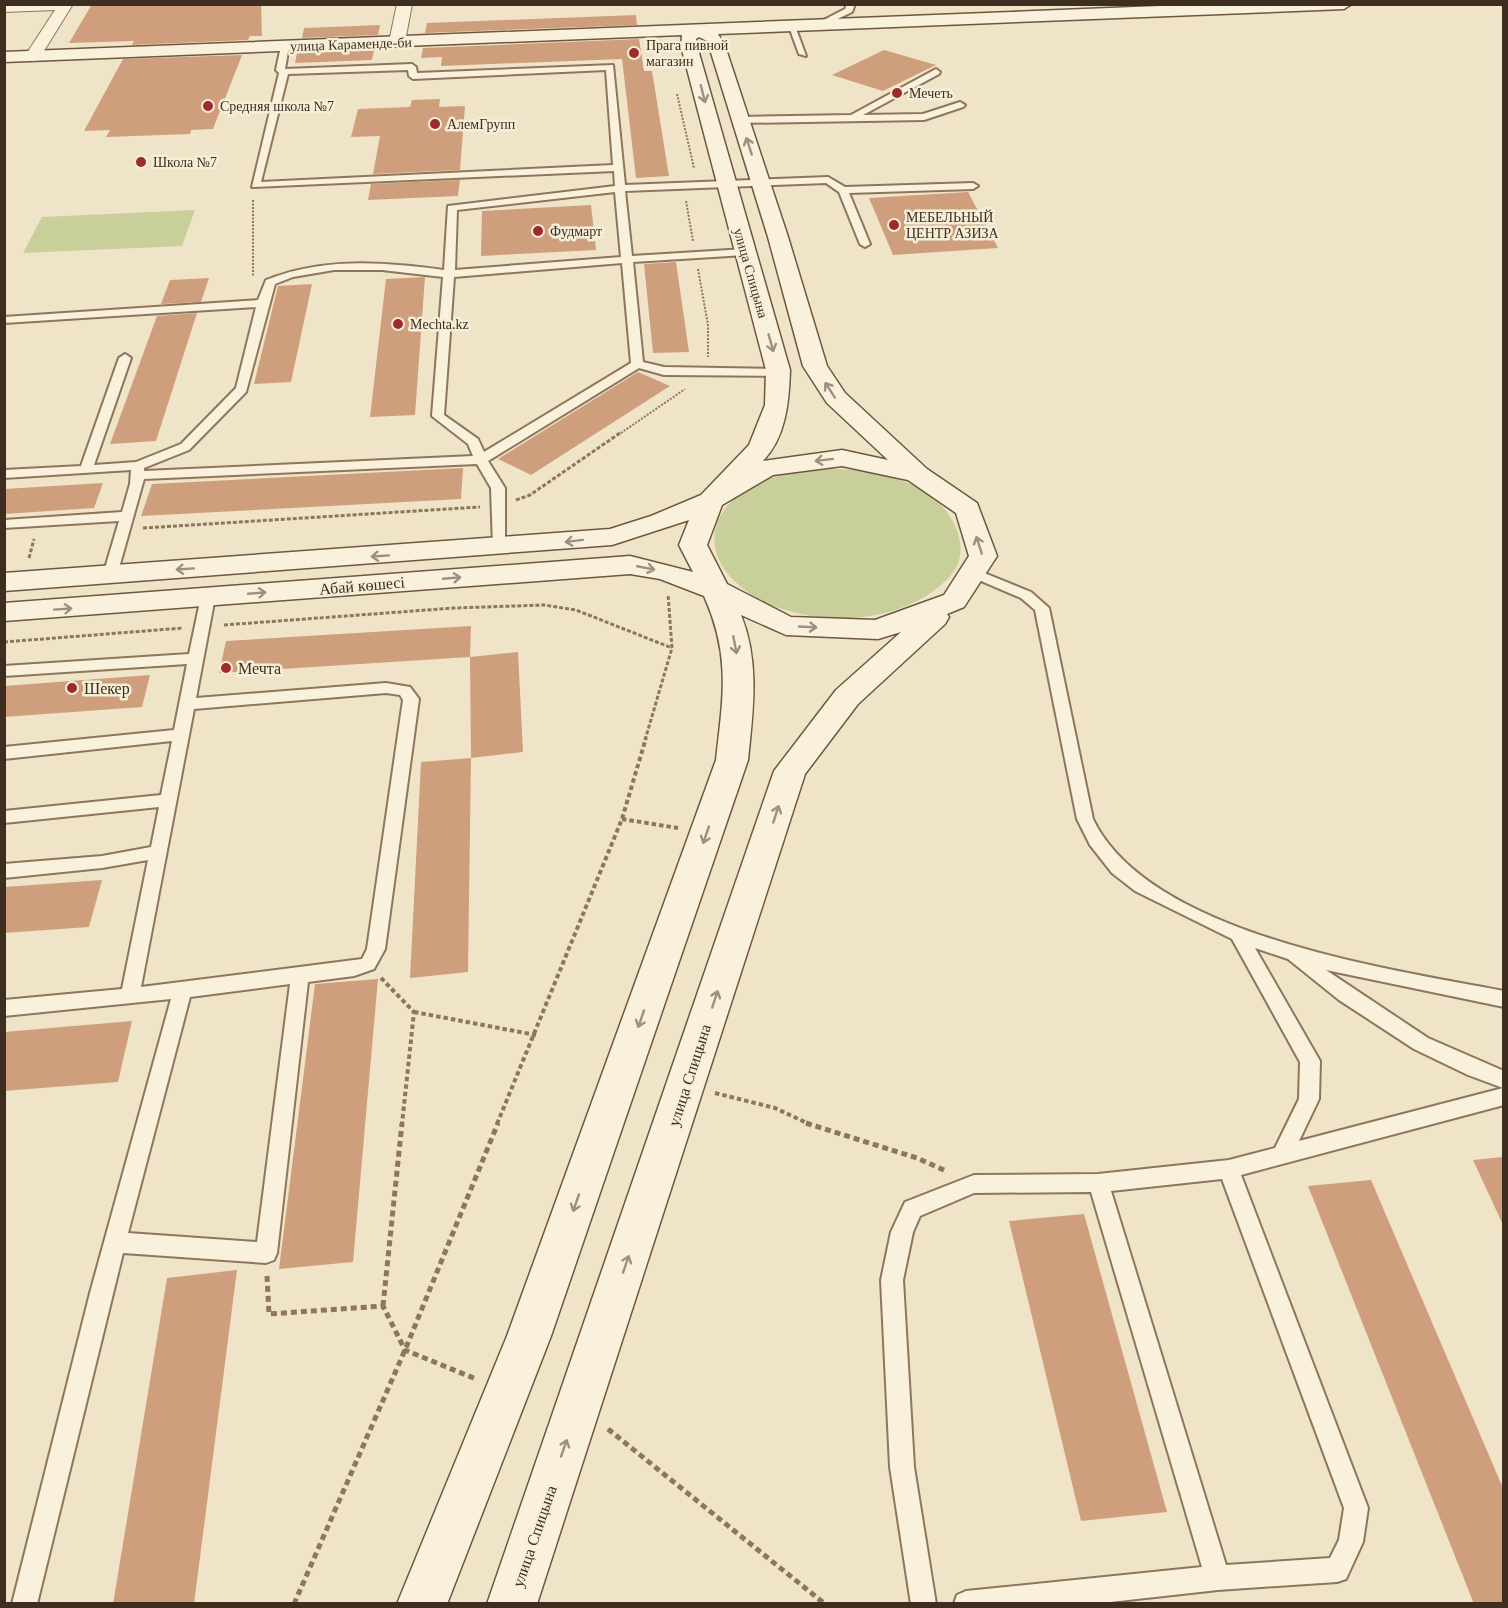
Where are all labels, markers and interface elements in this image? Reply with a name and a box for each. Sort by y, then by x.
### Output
street label: улица Караменде-би [290,35,413,54]
place label: Прага пивной магазин [646,38,729,69]
marker: Прага пивной магазин [627,46,641,60]
one-way arrow [697,85,709,104]
marker: Мечеть [890,86,904,100]
place label: Мечеть [909,86,953,101]
marker: Средняя школа №7 [201,99,215,113]
place label: Средняя школа №7 [220,99,334,114]
marker: АлемГрупп [428,117,442,131]
place label: АлемГрупп [447,117,516,132]
one-way arrow [743,137,754,156]
marker: Школа №7 [134,155,148,169]
place label: Школа №7 [153,155,217,170]
place label: МЕБЕЛЬНЫЙ ЦЕНТР АЗИЗА [906,209,1000,241]
marker: МЕБЕЛЬНЫЙ ЦЕНТР АЗИЗА [887,218,901,232]
marker: Фудмарт [531,224,545,238]
place label: Фудмарт [550,224,602,239]
street label: улица Спицына [730,226,771,321]
marker: Mechta.kz [391,317,405,331]
place label: Mechta.kz [410,317,469,332]
one-way arrow [766,333,777,352]
one-way arrow [824,382,836,399]
one-way arrow [814,455,834,466]
one-way arrow [565,536,585,547]
one-way arrow [973,536,984,555]
one-way arrow [370,550,390,561]
one-way arrow [636,563,655,574]
one-way arrow [176,564,196,575]
one-way arrow [441,572,461,583]
street label: Абай көшесі [319,573,406,598]
one-way arrow [247,587,267,598]
one-way arrow [52,603,72,614]
one-way arrow [797,622,817,633]
one-way arrow [730,635,741,654]
place label: Мечта [238,660,281,677]
marker: Мечта [219,661,233,675]
place label: Шекер [84,680,130,698]
marker: Шекер [65,681,79,695]
one-way arrow [771,805,782,824]
one-way arrow [699,825,710,844]
one-way arrow [710,990,721,1009]
one-way arrow [634,1009,645,1028]
street label: улица Спицына [665,1022,715,1129]
one-way arrow [570,1193,581,1212]
one-way arrow [621,1255,632,1274]
one-way arrow [559,1440,570,1458]
street label: улица Спицына [509,1483,561,1590]

